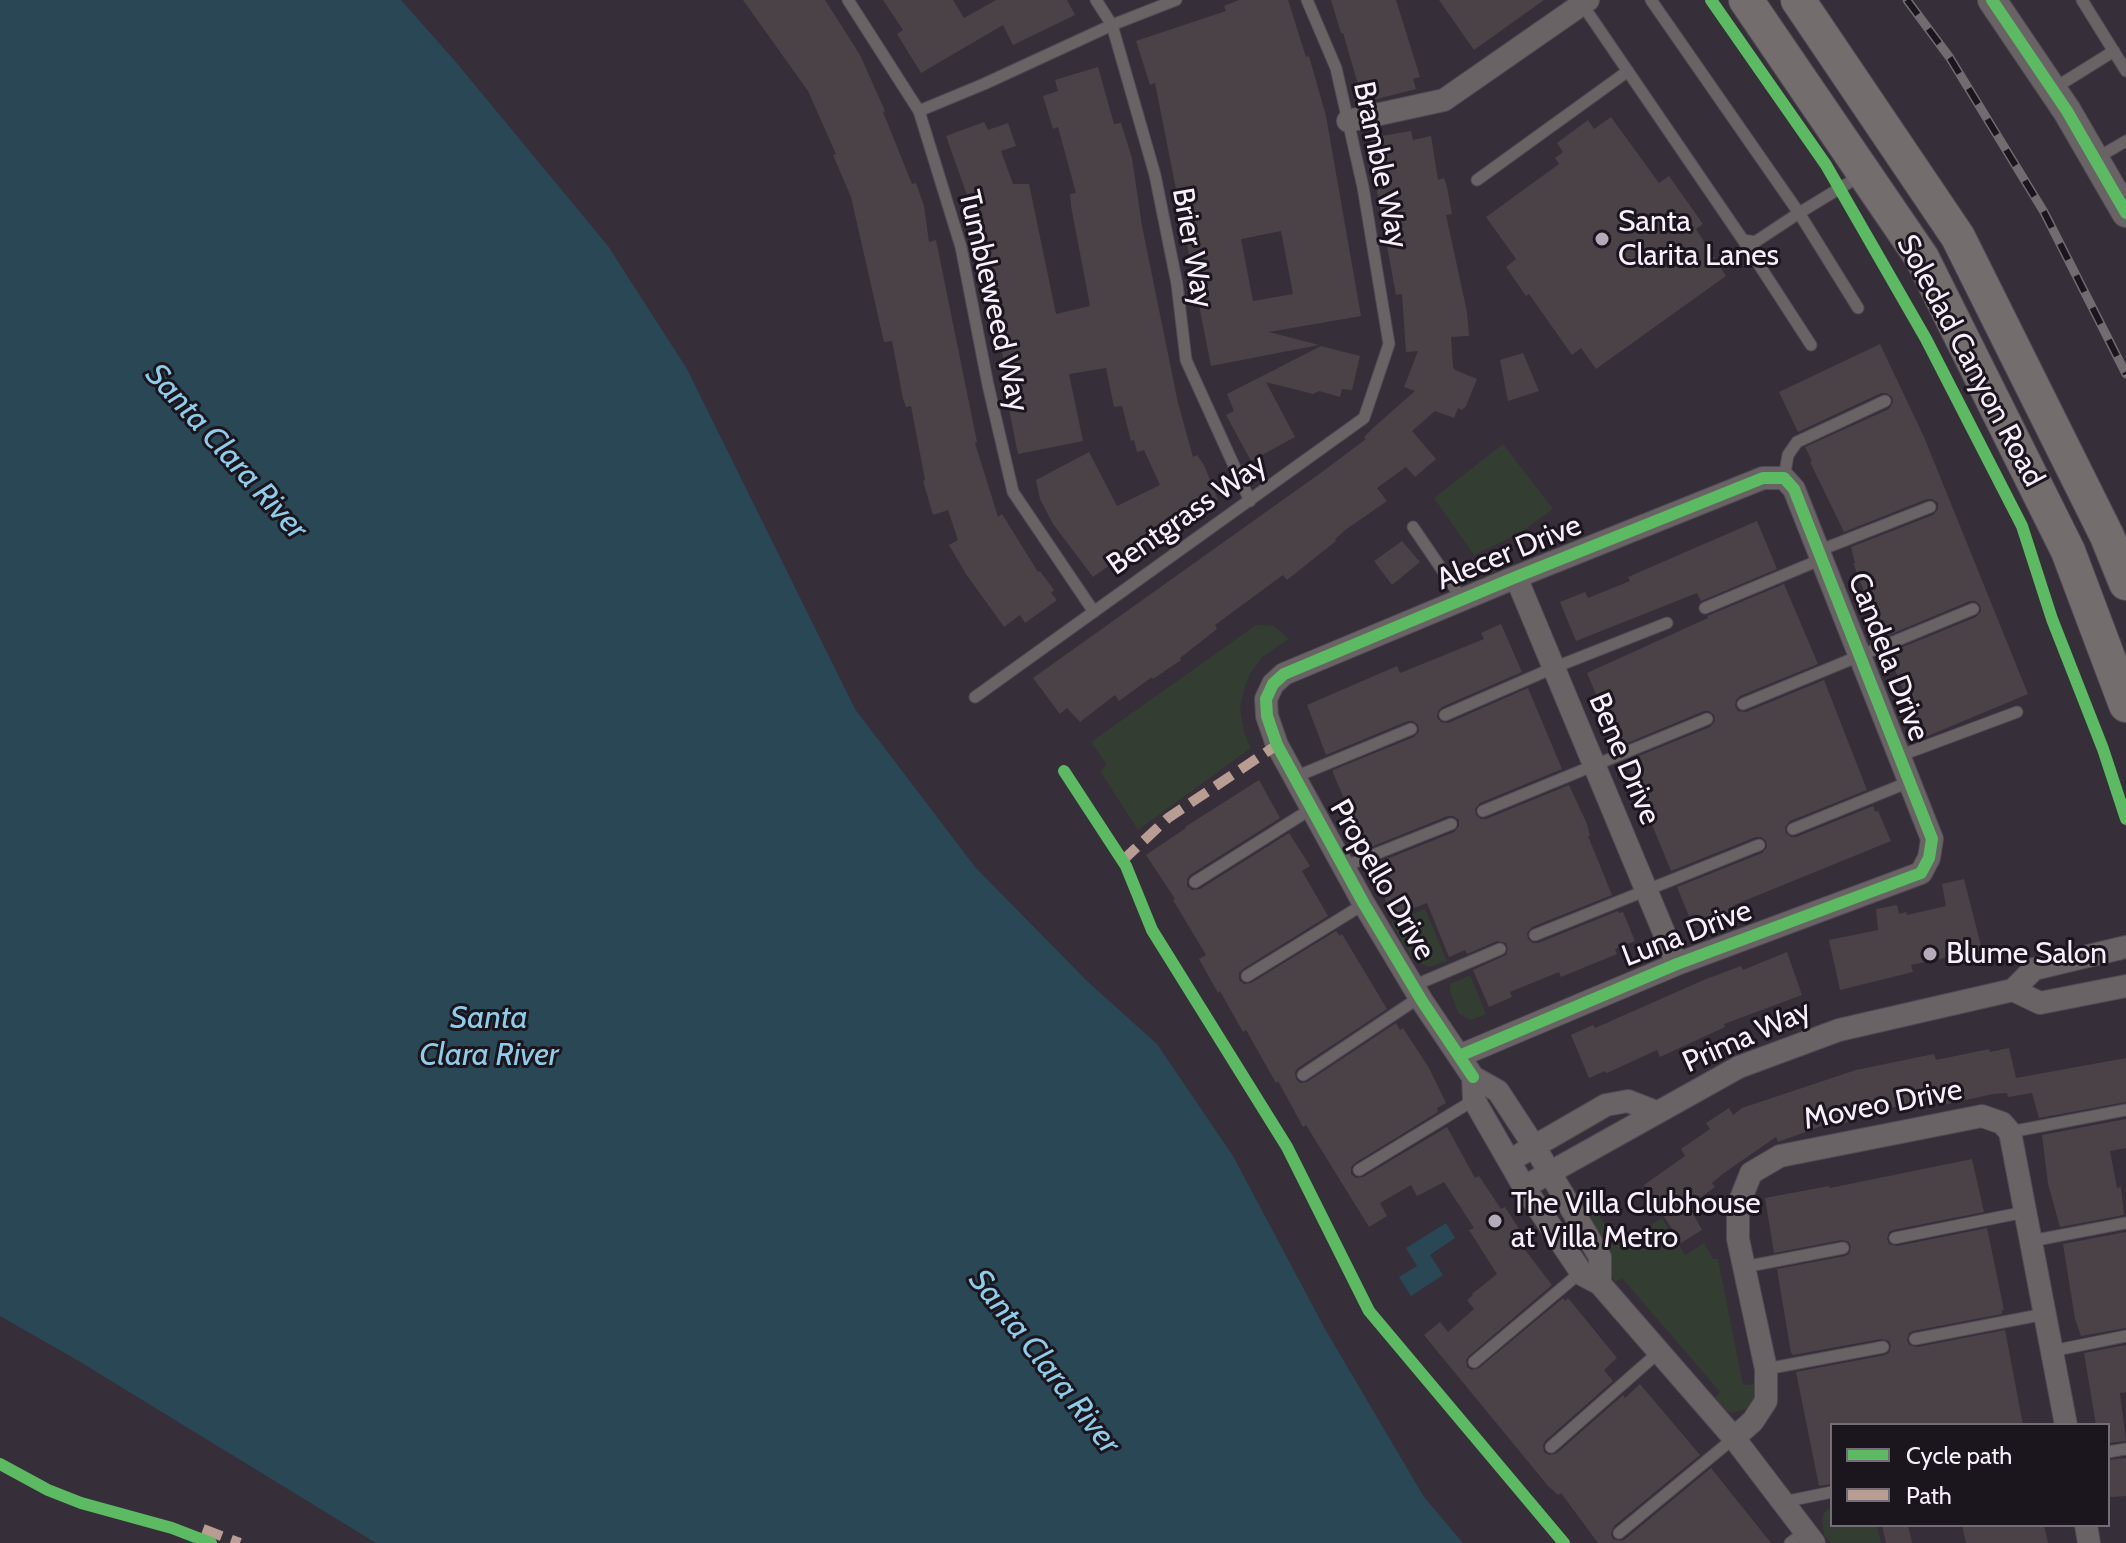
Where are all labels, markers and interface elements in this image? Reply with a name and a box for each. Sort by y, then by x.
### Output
street label: Bramble Way [1345,78,1415,252]
street label: Brier Way [1164,185,1220,311]
street label: Tumbleweed Way [950,187,1036,415]
place label: Santa Clarita Lanes [1618,204,1779,274]
street label: Soledad Canyon Road [1888,229,2052,493]
marker: Santa Clarita Lanes [1593,230,1611,248]
water label: Santa Clara River [137,356,315,548]
street label: Bentgrass Way [1100,447,1274,583]
street label: Alecer Drive [1431,508,1587,598]
street label: Candela Drive [1839,568,1937,746]
street label: Bene Drive [1580,688,1668,830]
street label: Propello Drive [1322,793,1442,967]
street label: Luna Drive [1617,893,1757,975]
place label: Blume Salon [1946,936,2107,972]
marker: Blume Salon [1921,945,1939,963]
street label: Prima Way [1677,993,1817,1081]
water label: Santa Clara River [419,1000,559,1075]
street label: Moveo Drive [1801,1072,1965,1138]
place label: The Villa Clubhouse at Villa Metro [1511,1186,1761,1256]
marker: The Villa Clubhouse at Villa Metro [1486,1212,1504,1230]
water label: Santa Clara River [960,1262,1128,1462]
legend [1830,1423,2110,1527]
text: Cycle path [1906,1441,2012,1470]
text: Path [1906,1481,1952,1510]

